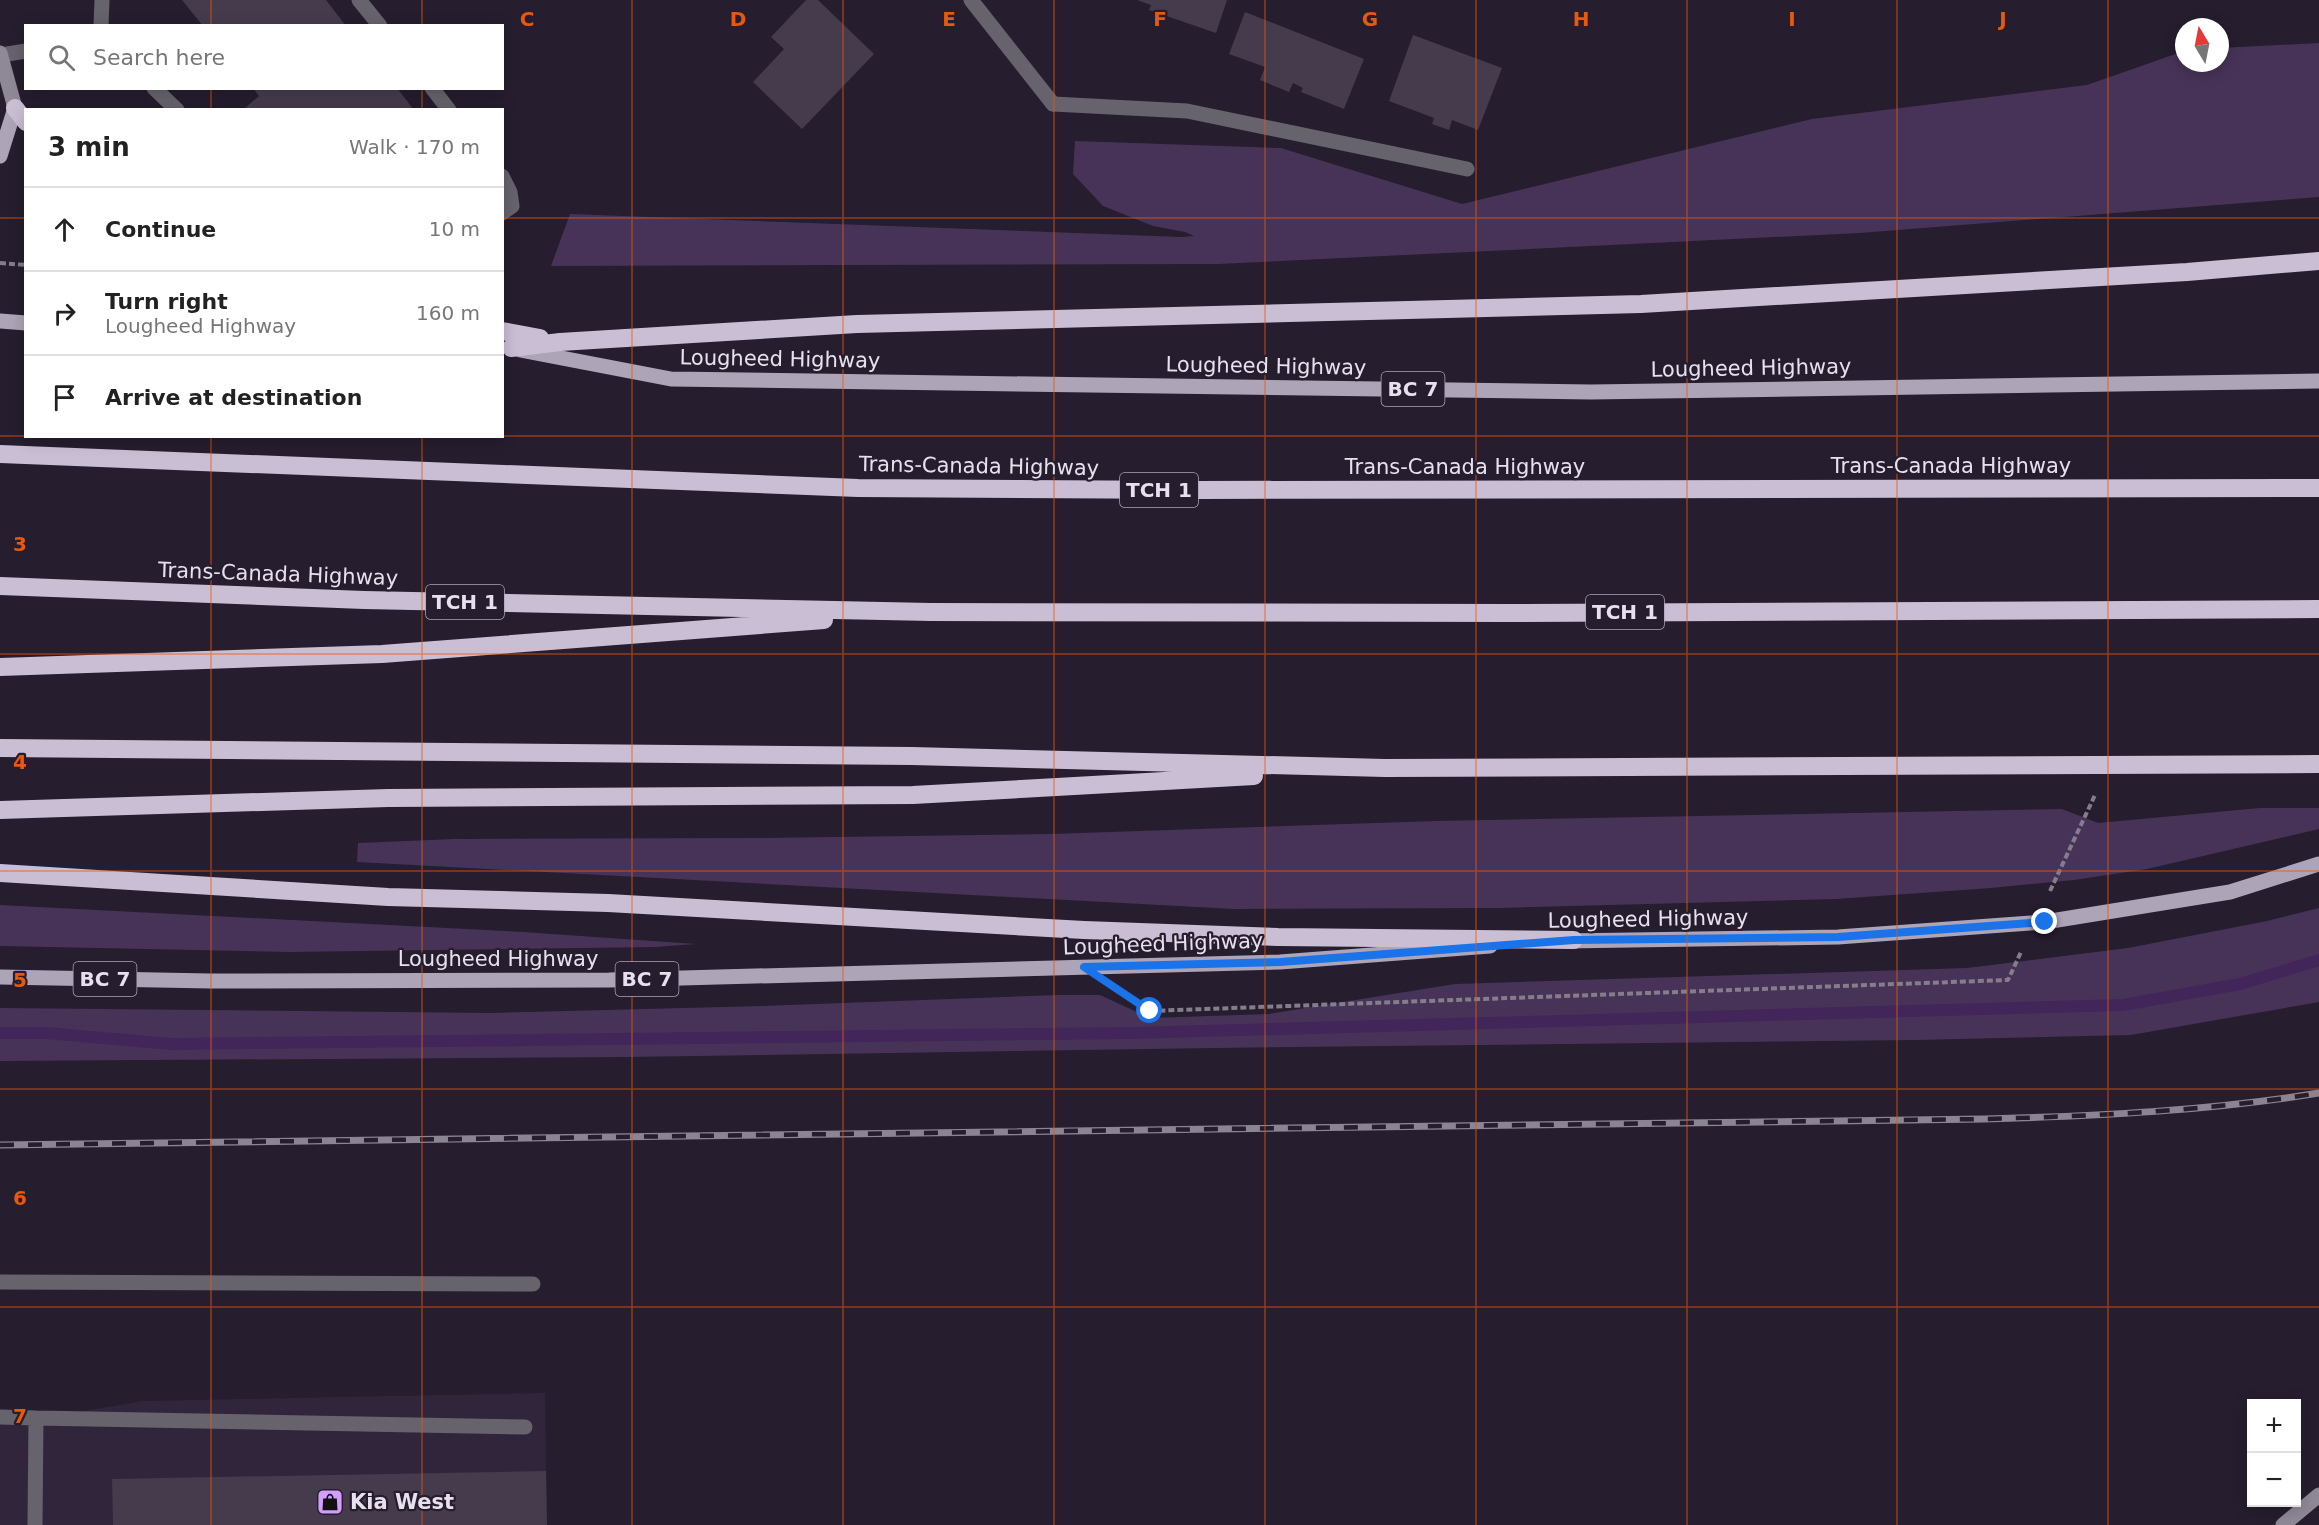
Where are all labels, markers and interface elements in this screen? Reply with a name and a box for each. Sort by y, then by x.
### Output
text: C [520,7,534,31]
text: D [730,7,746,31]
text: E [942,7,956,31]
text: F [1153,7,1167,31]
text: G [1362,7,1378,31]
text: H [1573,7,1589,31]
text: I [1788,7,1796,31]
text: J [1997,7,2007,31]
north arrow [2175,18,2229,72]
search box [24,24,504,90]
icon: search [45,41,78,74]
text: Search here [93,45,225,70]
text: 3 min [48,132,130,162]
text: Walk · 170 m [349,135,480,159]
icon: ahead [48,213,81,246]
text: Continue [105,217,216,242]
text: 10 m [429,217,480,241]
text: Turn right [105,289,228,314]
icon: right [48,297,81,330]
text: 160 m [416,301,480,325]
text: Lougheed Highway [105,314,296,338]
street label: Lougheed Highway [679,345,881,373]
street label: Lougheed Highway [1165,352,1367,380]
street label: Lougheed Highway [1650,354,1852,382]
road number: BC 7 [1382,372,1444,406]
icon: arrive [48,381,81,414]
text: Arrive at destination [105,385,362,410]
street label: Trans-Canada Highway [858,452,1099,480]
street label: Trans-Canada Highway [1830,454,2071,478]
street label: Trans-Canada Highway [1344,455,1585,479]
road number: TCH 1 [1120,473,1198,507]
text: 3 [13,532,27,556]
street label: Trans-Canada Highway [156,558,399,590]
road number: TCH 1 [426,585,504,619]
road number: TCH 1 [1586,595,1664,629]
text: 4 [13,750,27,774]
street label: Lougheed Highway [1547,905,1749,933]
route end [2031,908,2057,934]
street label: Lougheed Highway [1062,929,1264,959]
street label: Lougheed Highway [398,947,598,971]
road number: BC 7 [74,962,136,996]
road number: BC 7 [616,962,678,996]
text: 5 [13,968,27,992]
route start [1136,997,1162,1023]
text: 6 [13,1186,27,1210]
map controls [2247,1399,2301,1507]
button: + [2247,1399,2301,1453]
text: 7 [13,1404,27,1428]
button: − [2247,1453,2301,1507]
shop icon: Kia West [315,1487,345,1517]
place label: Kia West [350,1490,454,1514]

